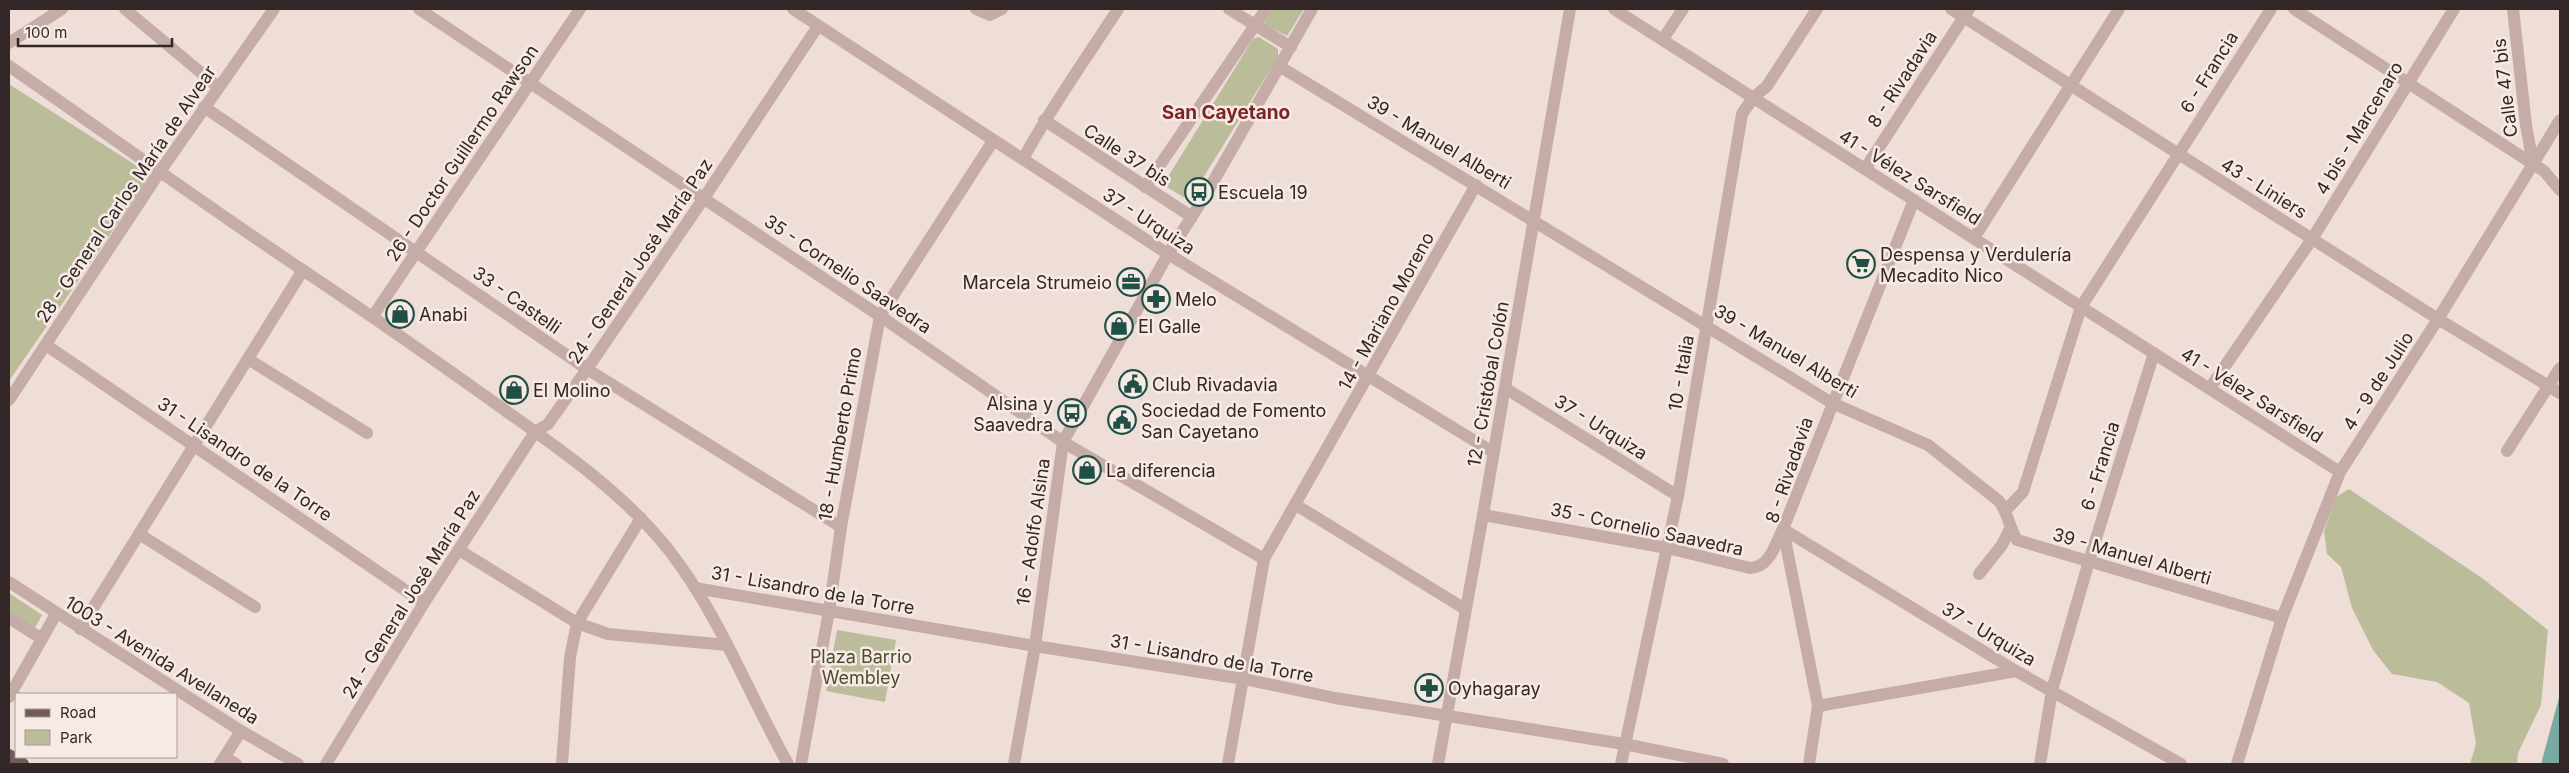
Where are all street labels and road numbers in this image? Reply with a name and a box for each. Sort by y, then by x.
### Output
street label: 8 - Rivadavia [1863,27,1941,131]
street label: 6 - Francia [2176,27,2242,117]
street label: Calle 47 bis [2489,37,2521,139]
street label: 26 - Doctor Guillermo Rawson [382,41,542,265]
street label: 4 bis - Marcenaro [2311,58,2407,198]
street label: 28 - General Carlos María de Alvear [32,61,220,327]
street label: 39 - Manuel Alberti [1363,91,1515,193]
street label: Calle 37 bis [1080,119,1174,191]
street label: 41 - Vélez Sarsfield [1835,125,1985,229]
street label: 43 - Liniers [2217,153,2311,223]
street label: 24 - General José María Paz [563,155,717,367]
street label: 37 - Urquiza [1099,183,1199,259]
street label: 35 - Cornelio Saavedra [761,210,935,338]
street label: 14 - Mariano Moreno [1334,228,1438,394]
street label: 33 - Castelli [469,262,565,338]
street label: 12 - Cristóbal Colón [1463,300,1513,468]
street label: 39 - Manuel Alberti [1710,300,1862,402]
street label: 4 - 9 de Julio [2338,328,2418,434]
street label: 10 - Italia [1664,333,1698,413]
street label: 41 - Vélez Sarsfield [2177,343,2327,447]
street label: 18 - Humberto Primo [814,345,866,523]
street label: 37 - Urquiza [1551,390,1651,464]
street label: 31 - Lisandro de la Torre [154,393,336,525]
street label: 8 - Rivadavia [1761,414,1817,526]
street label: 6 - Francia [2077,419,2123,513]
street label: 16 - Adolfo Alsina [1012,457,1054,607]
street label: 24 - General José María Paz [338,486,484,702]
street label: 35 - Cornelio Saavedra [1549,498,1745,560]
street label: 39 - Manuel Alberti [2050,523,2214,589]
street label: 31 - Lisandro de la Torre [710,562,916,618]
street label: 1003 - Avenida Avellaneda [61,592,263,728]
street label: 37 - Urquiza [1938,598,2040,670]
street label: 31 - Lisandro de la Torre [1109,630,1315,686]

